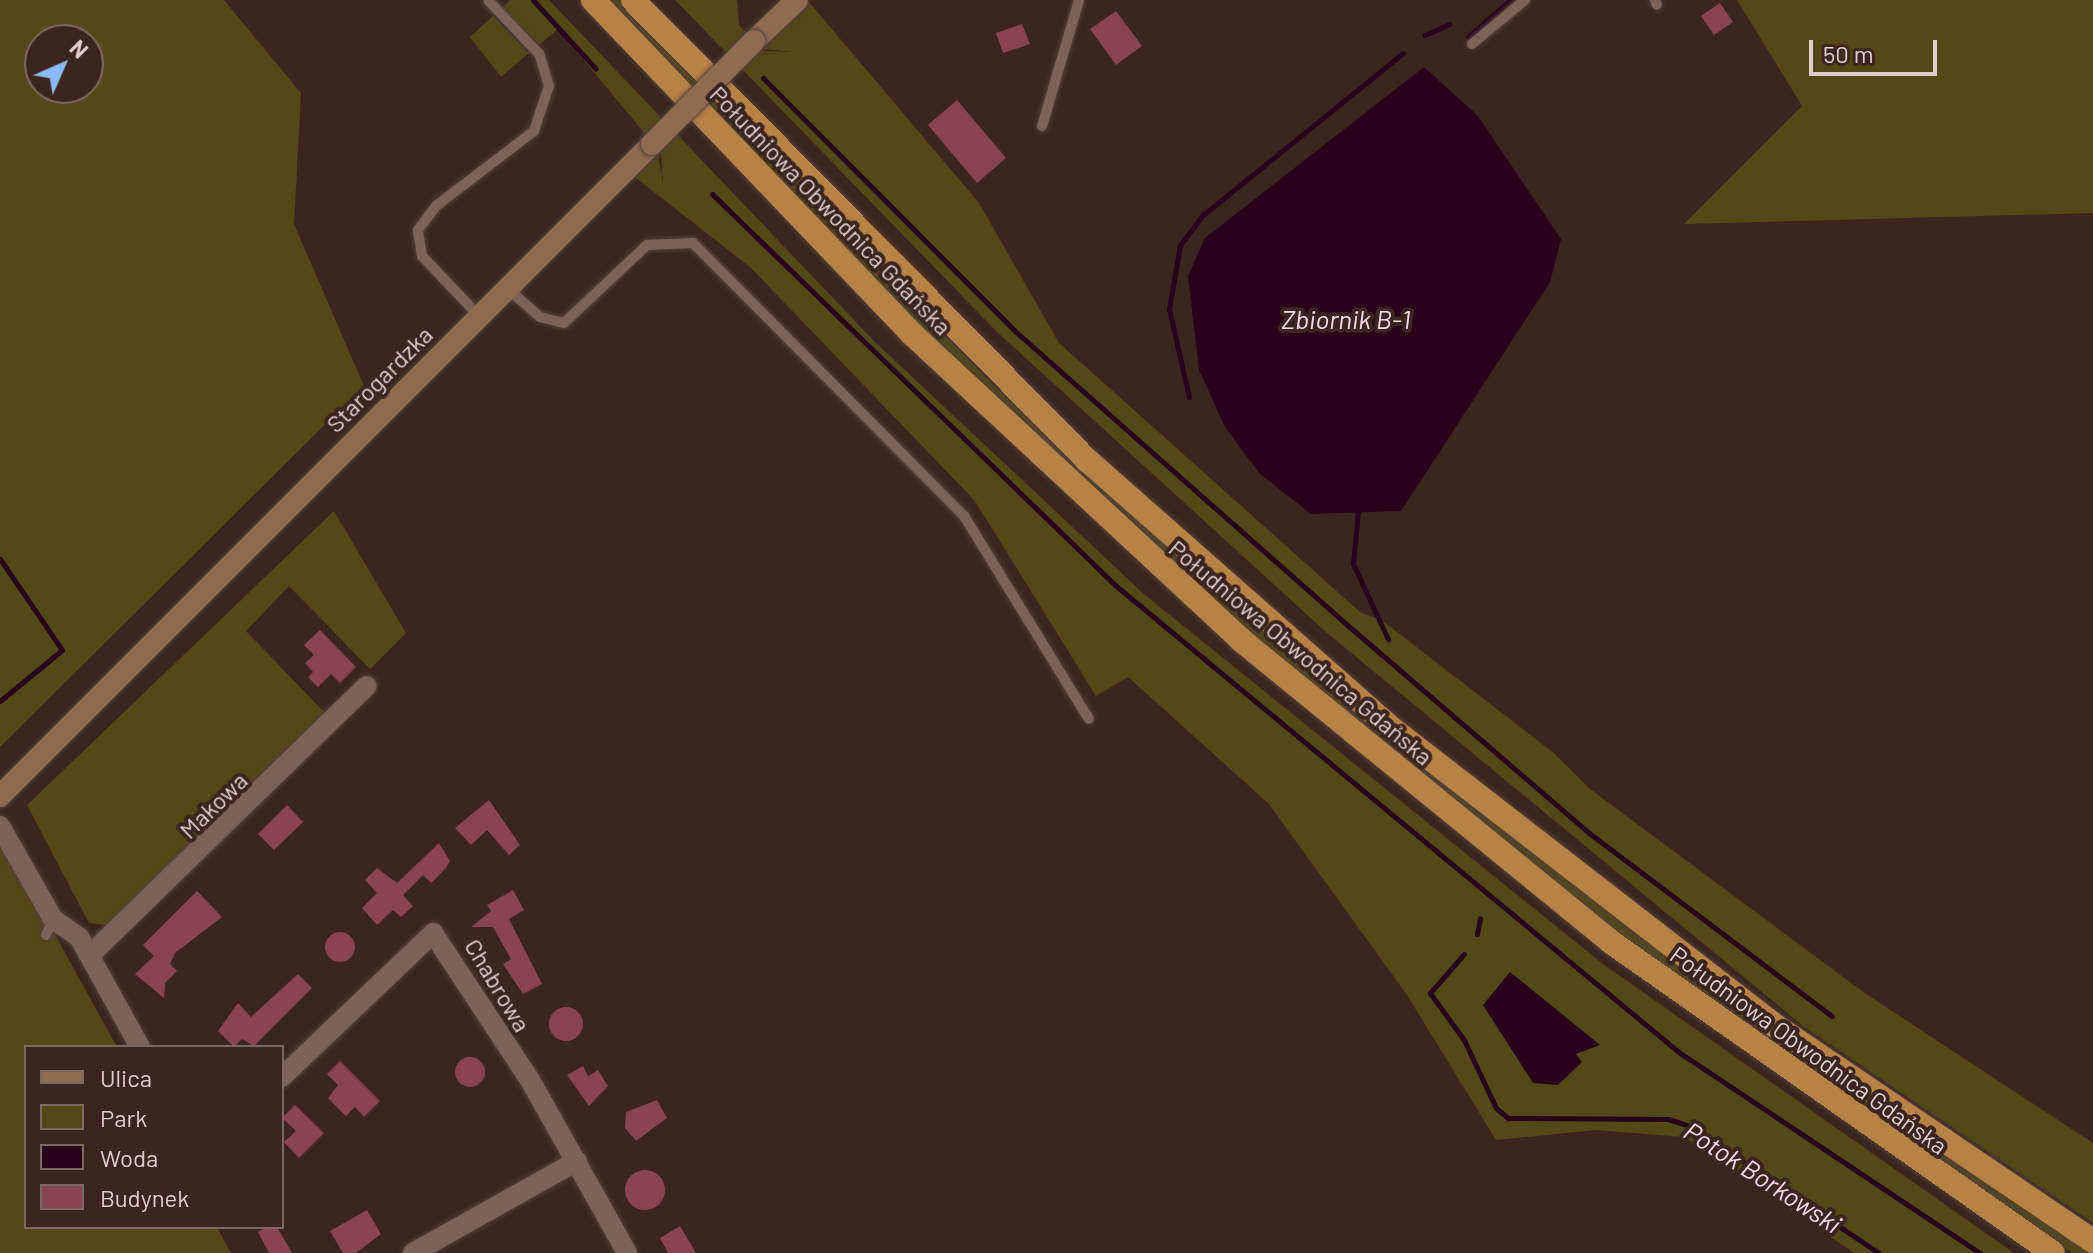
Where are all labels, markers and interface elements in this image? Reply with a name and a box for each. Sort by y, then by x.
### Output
north arrow [24,24,104,104]
scale bar [1813,24,1941,74]
text: N [65,34,94,63]
text: 50 m [1823,39,1874,68]
street label: Południowa Obwodnica Gdańska [704,80,958,340]
water label: Zbiornik B-1 [1281,303,1411,335]
street label: Starogardzka [320,320,438,438]
street label: Południowa Obwodnica Gdańska [1163,533,1439,771]
street label: Makowa [173,766,253,844]
street label: Chabrowa [459,933,537,1037]
street label: Południowa Obwodnica Gdańska [1665,940,1953,1160]
legend [24,1045,284,1229]
text: Ulica [100,1063,152,1092]
text: Park [100,1103,147,1132]
water label: Potok Borkowski [1679,1115,1847,1239]
text: Woda [100,1143,158,1172]
text: Budynek [100,1183,189,1212]

